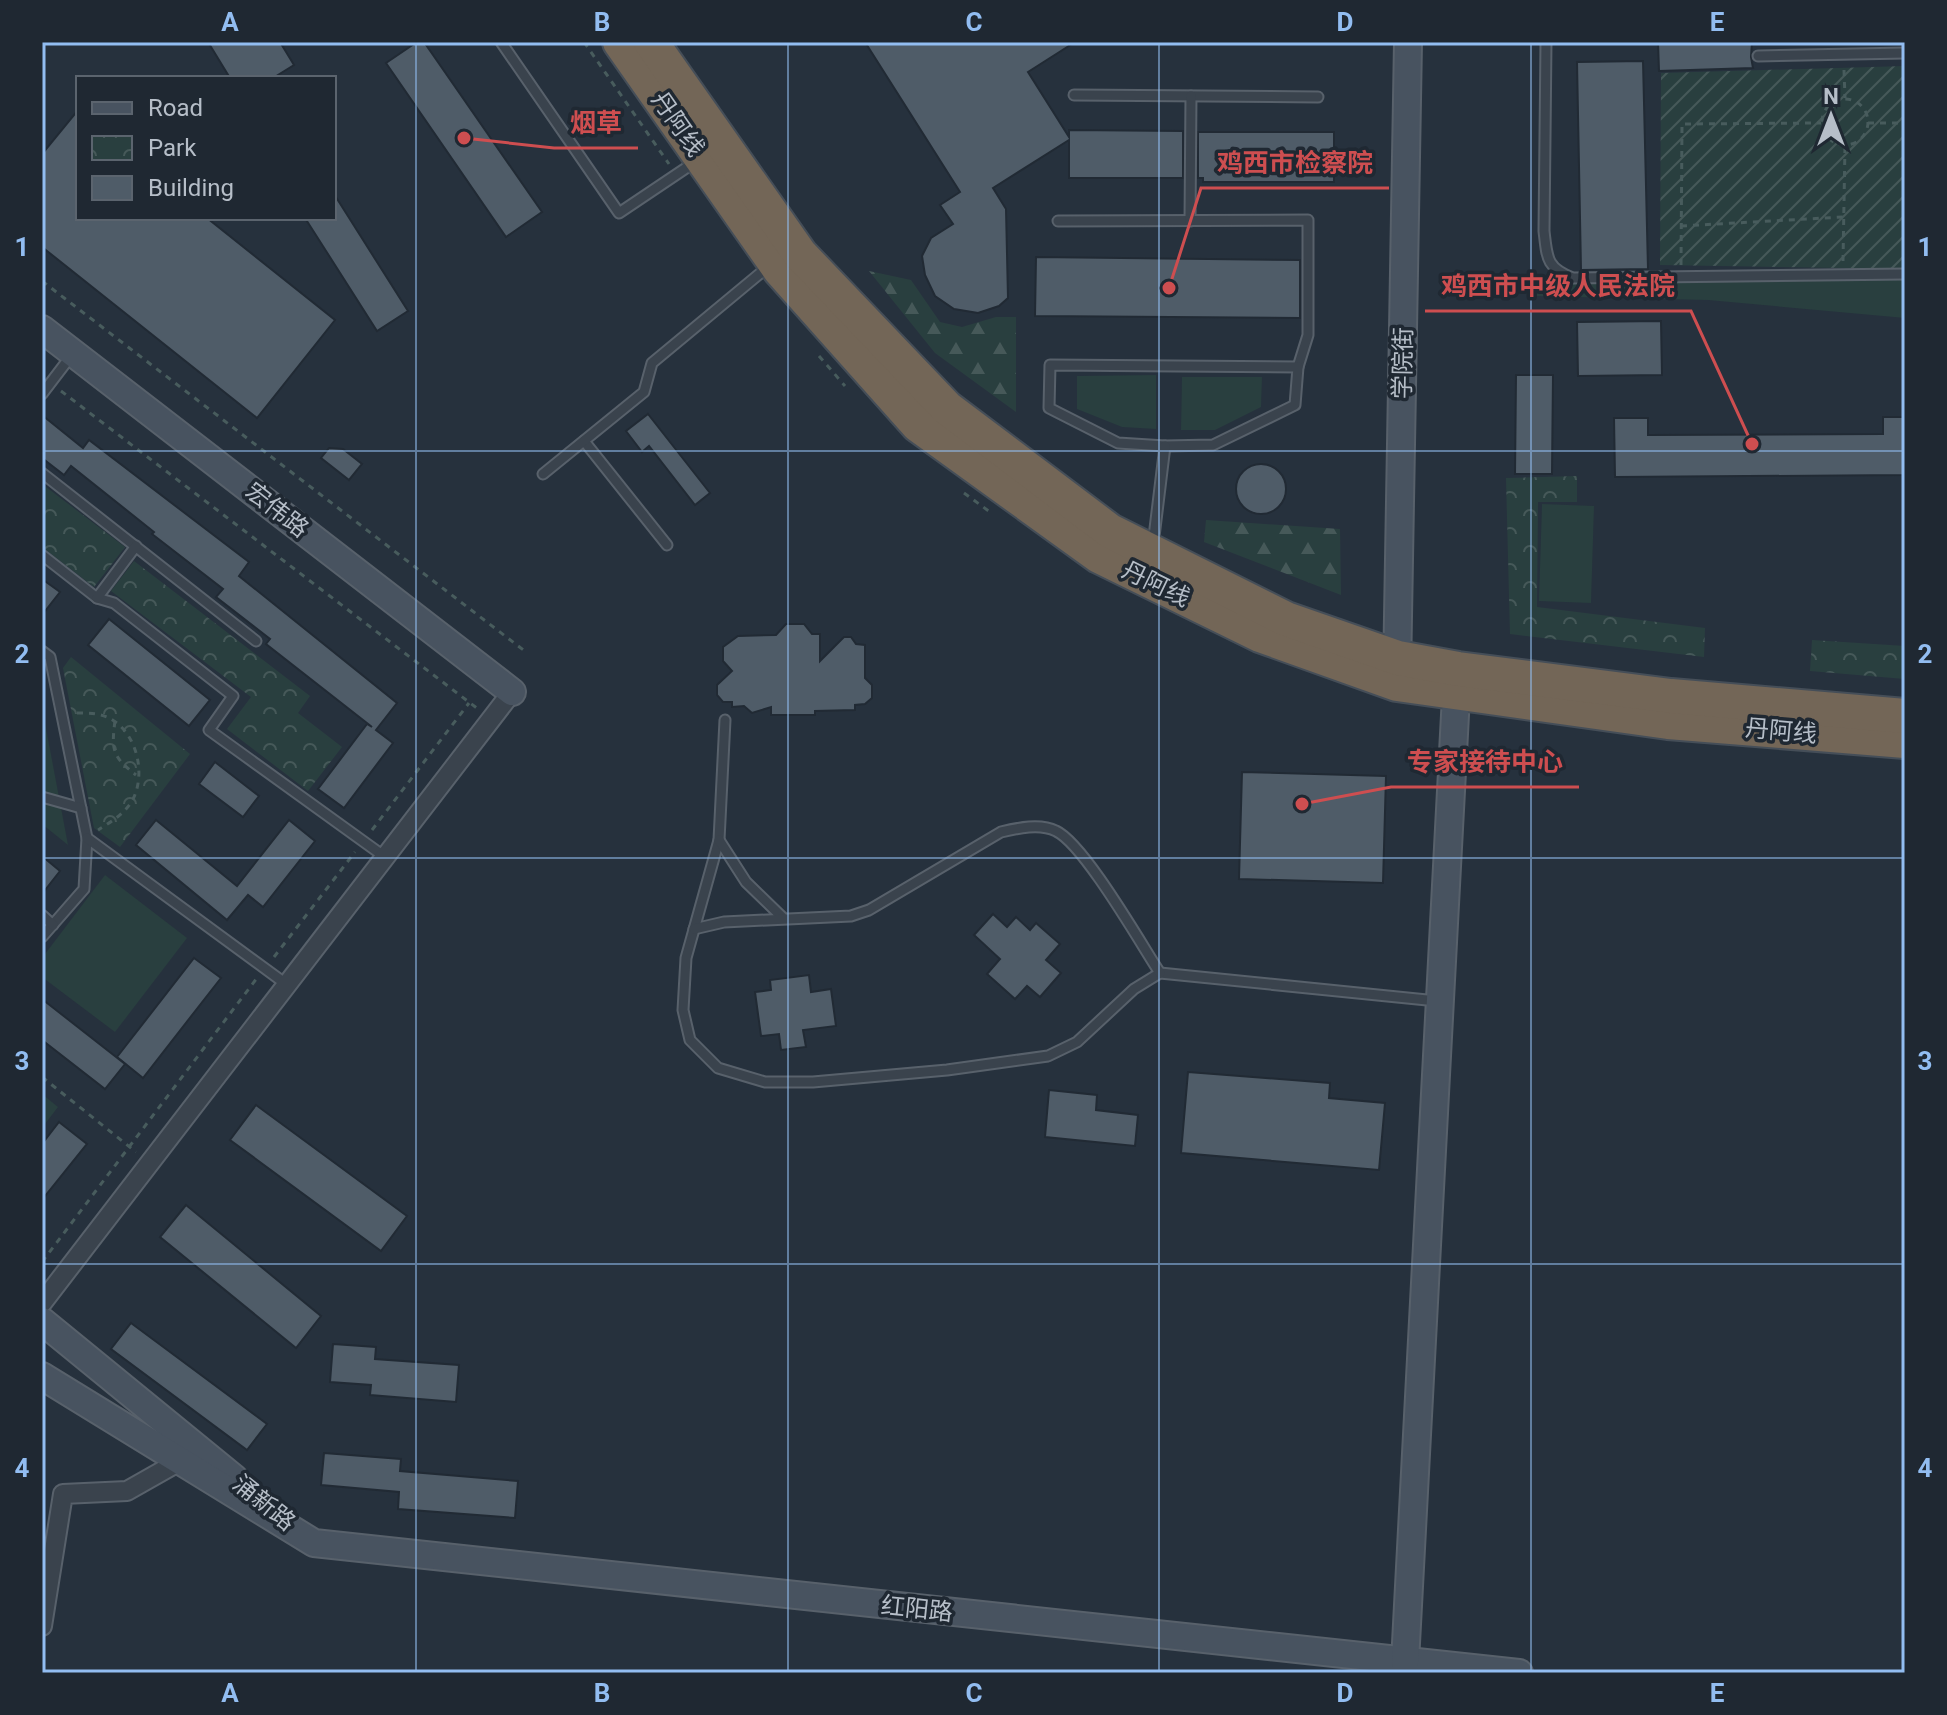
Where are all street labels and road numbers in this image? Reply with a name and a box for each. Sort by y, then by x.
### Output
street label: 丹阿线 [646,86,710,162]
street label: 学院街 [1388,327,1418,399]
street label: 宏伟路 [240,477,314,543]
street label: 丹阿线 [1118,556,1194,612]
street label: 丹阿线 [1744,714,1818,748]
street label: 涌新路 [227,1469,301,1537]
street label: 红阳路 [880,1591,954,1627]

